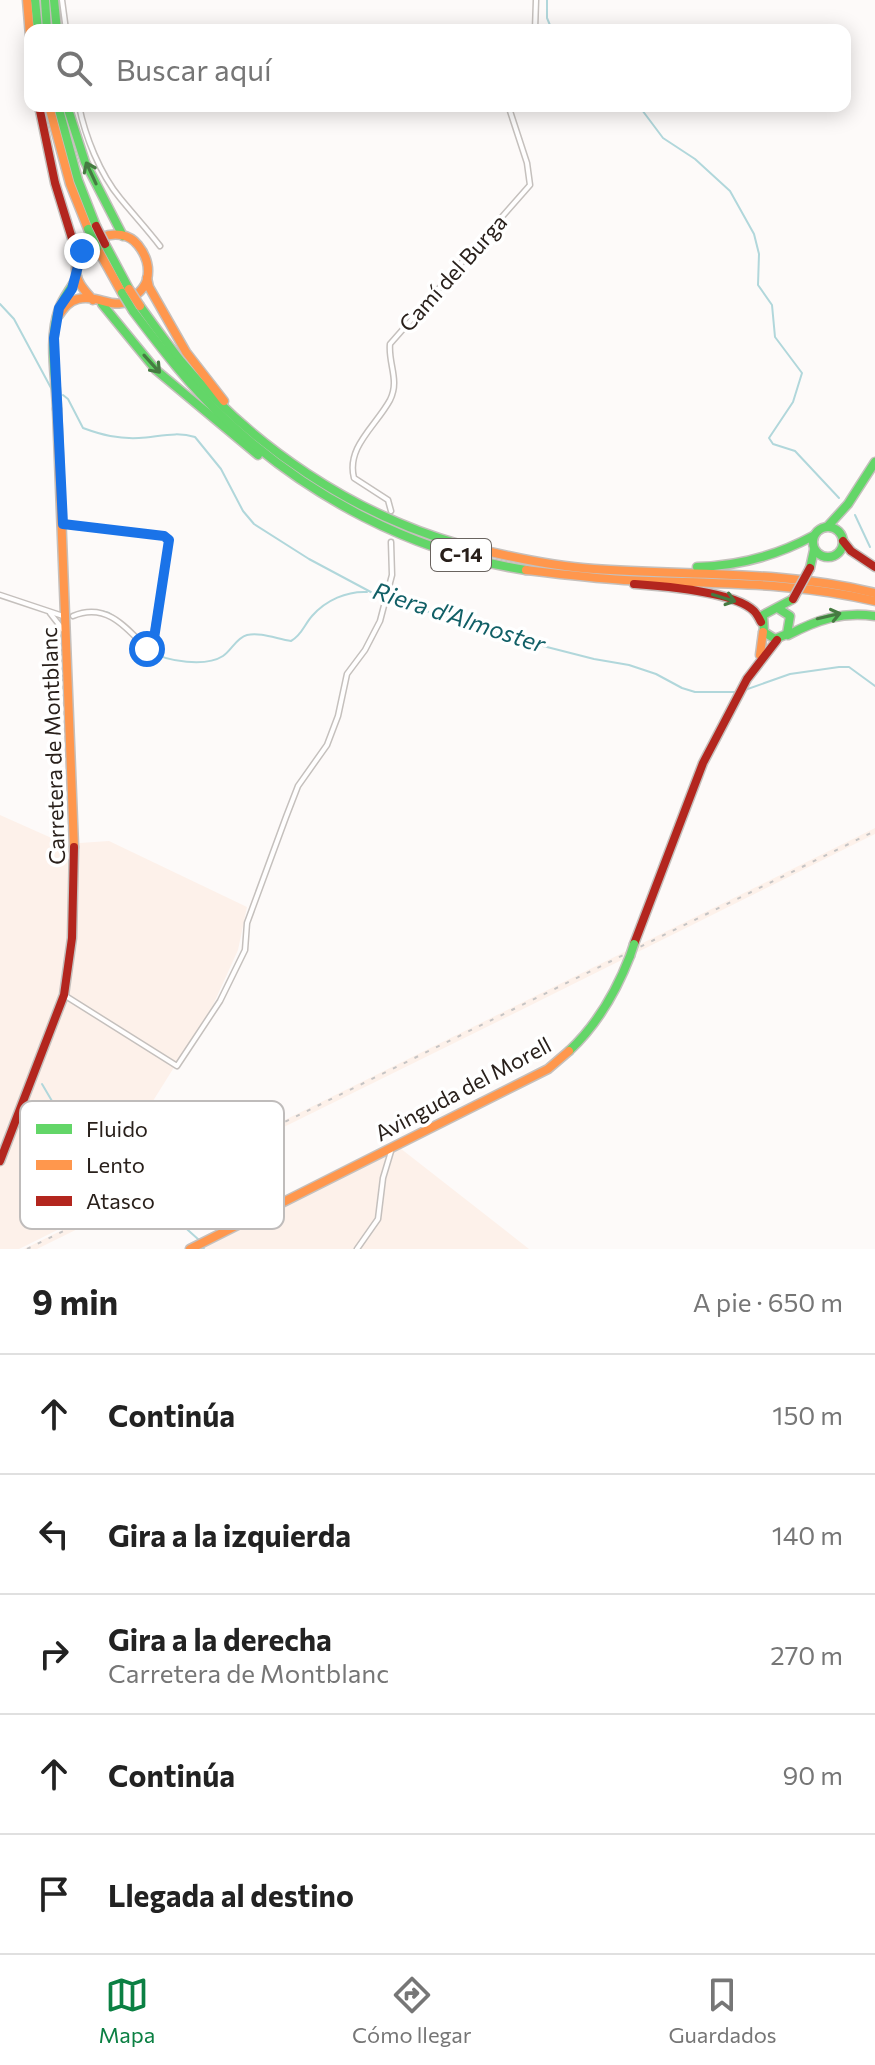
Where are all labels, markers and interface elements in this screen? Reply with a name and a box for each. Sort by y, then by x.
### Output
search box [24,24,851,112]
icon: search [52,46,96,90]
text: Buscar aquí [116,50,272,87]
one-way arrow [83,161,98,185]
street label: Camí del Burga [393,209,512,337]
route end [64,233,100,269]
one-way arrow [142,354,161,374]
road number: C-14 [431,539,491,571]
water label: Riera d'Almoster [370,575,551,658]
one-way arrow [711,592,736,606]
one-way arrow [816,608,842,623]
street label: Carretera de Montblanc [35,627,70,865]
route start [129,631,165,667]
street label: Avinguda del Morell [370,1031,556,1146]
legend [20,1101,284,1229]
text: Fluido [86,1115,148,1142]
text: Lento [86,1151,145,1178]
text: Atasco [86,1187,155,1214]
text: 9 min [32,1280,118,1322]
text: A pie · 650 m [693,1286,843,1317]
icon: ahead [32,1392,76,1436]
text: Continúa [108,1396,235,1433]
text: 150 m [772,1399,843,1430]
icon: left [32,1512,76,1556]
text: Gira a la izquierda [108,1516,351,1553]
text: 140 m [772,1519,843,1550]
text: Gira a la derecha [108,1620,332,1657]
icon: right [32,1632,76,1676]
text: 270 m [770,1639,843,1670]
text: Carretera de Montblanc [108,1657,389,1688]
icon: ahead [32,1752,76,1796]
text: Continúa [108,1756,235,1793]
text: 90 m [783,1759,843,1790]
icon: arrive [32,1872,76,1916]
text: Llegada al destino [108,1876,354,1913]
tab: Mapa [98,1973,155,2048]
tab: Cómo llegar [352,1973,472,2048]
tab: Guardados [668,1973,777,2048]

